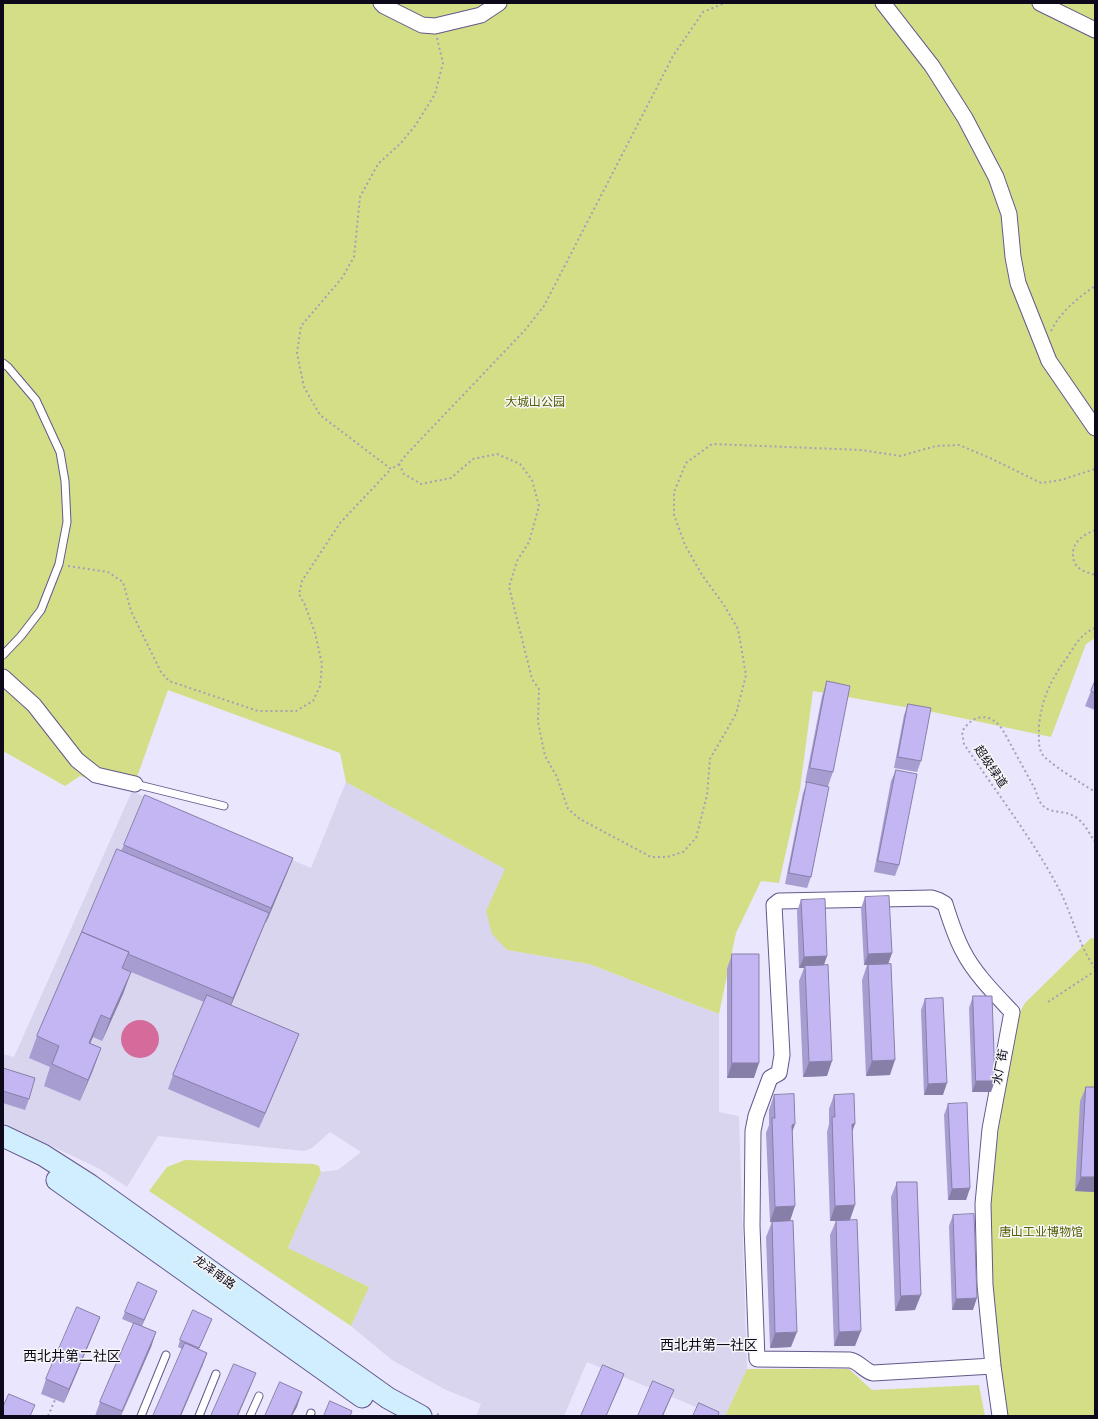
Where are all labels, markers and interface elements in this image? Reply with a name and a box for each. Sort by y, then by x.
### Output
park label: 大城山公园 [505,396,565,410]
street label: 超级绿道 [971,743,1009,791]
street label: 水厂街 [990,1048,1012,1086]
park label: 唐山工业博物馆 [999,1226,1083,1240]
street label: 龙泽南路 [190,1253,238,1293]
district label: 西北井第一社区 [660,1338,758,1354]
district label: 西北井第二社区 [23,1349,121,1365]

